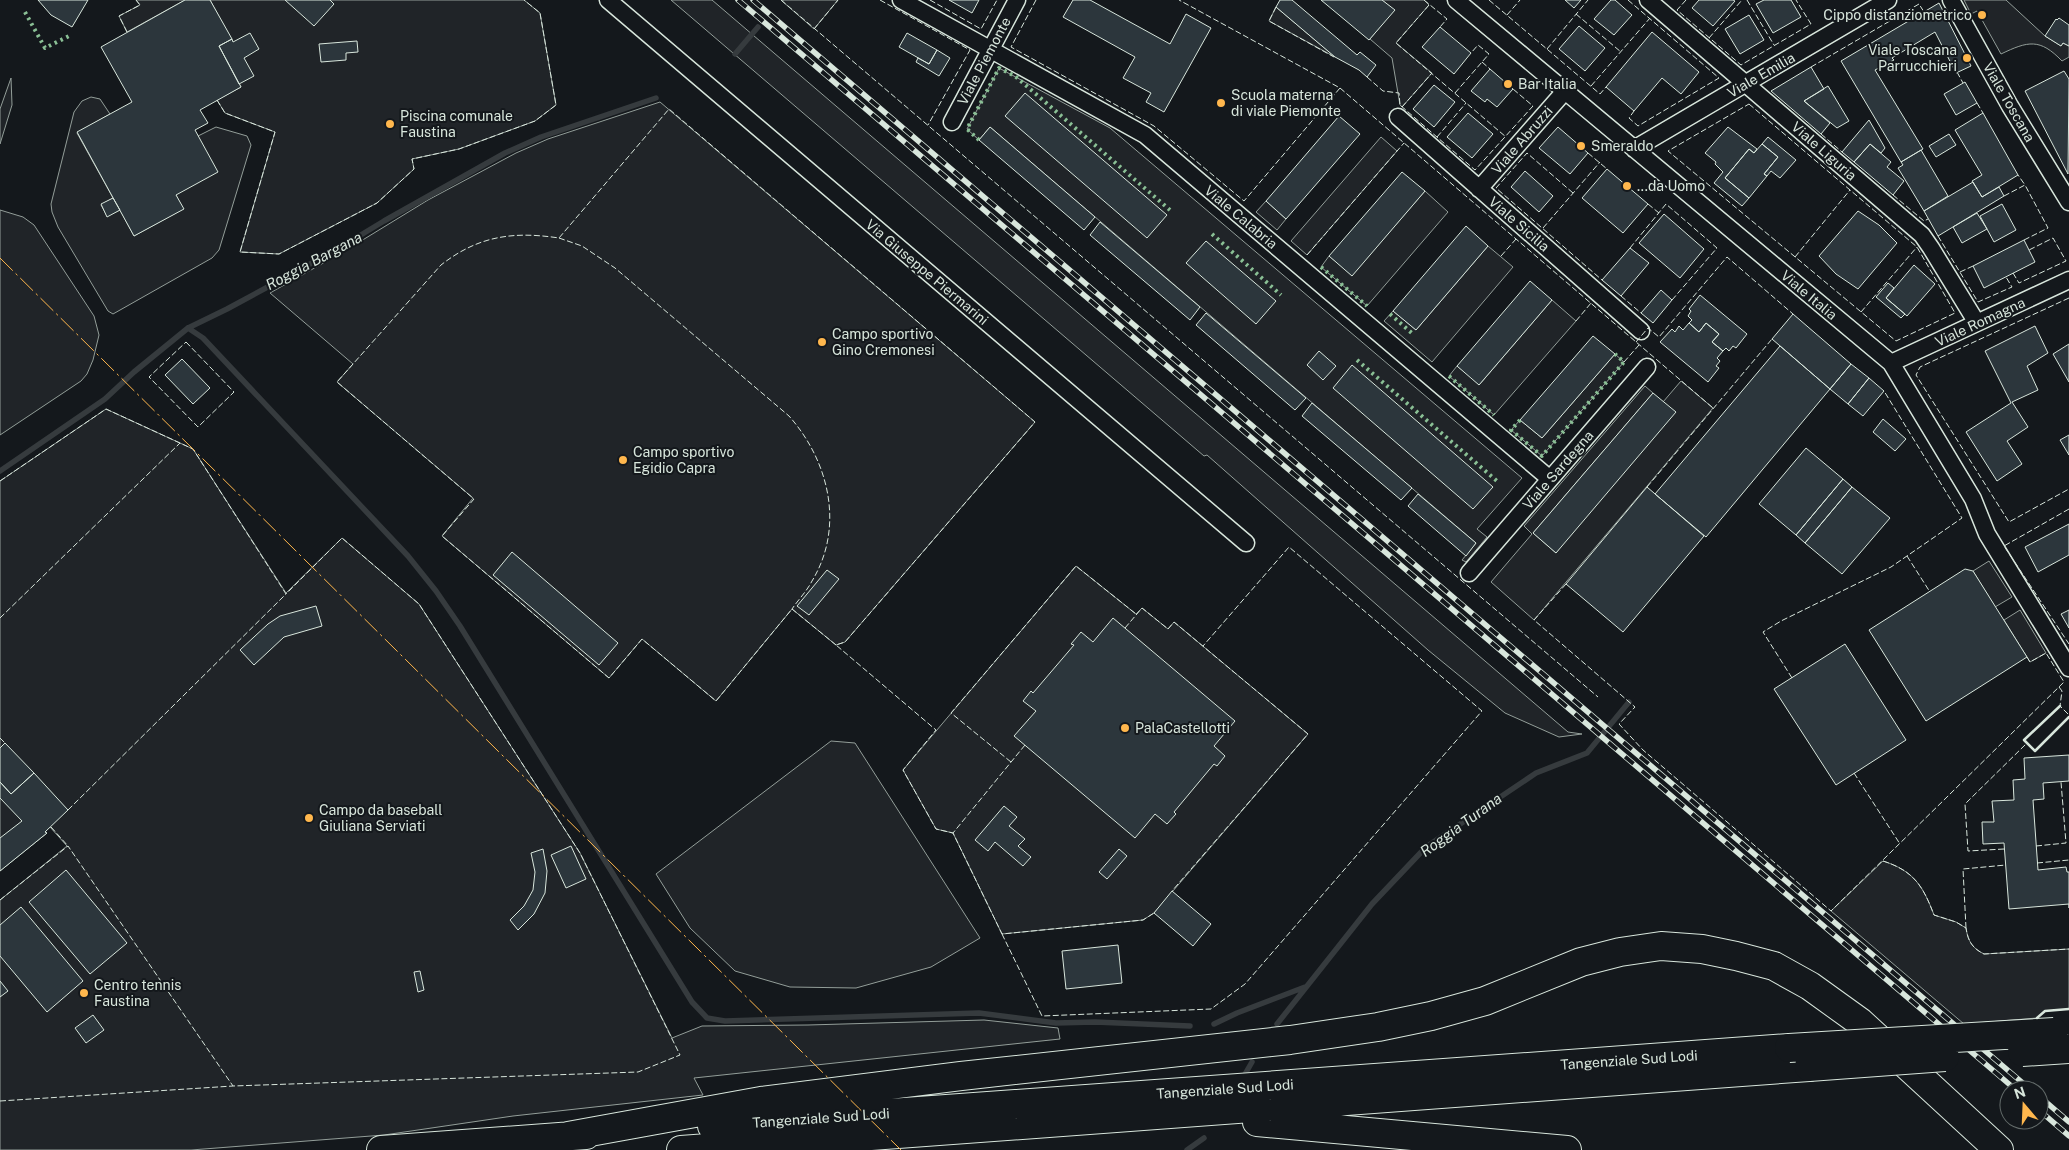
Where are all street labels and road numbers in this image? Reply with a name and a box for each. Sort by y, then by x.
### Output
street label: Viale Piemonte [954,14,1014,108]
street label: Viale Emilia [1724,49,1798,101]
street label: Viale Toscana [1980,59,2038,145]
street label: Viale Abruzzi [1488,103,1556,177]
street label: Viale Liguria [1788,118,1860,184]
street label: Viale Calabria [1201,182,1281,252]
street label: Viale Sicilia [1485,193,1553,255]
street label: Via Giuseppe Piermarini [862,216,992,328]
street label: Viale Italia [1778,267,1840,323]
street label: Viale Romagna [1933,294,2027,350]
street label: Viale Sardegna [1520,427,1596,513]
street label: Tangenziale Sud Lodi [1560,1047,1698,1073]
street label: Tangenziale Sud Lodi [1156,1076,1294,1102]
street label: Tangenziale Sud Lodi [752,1105,890,1131]

